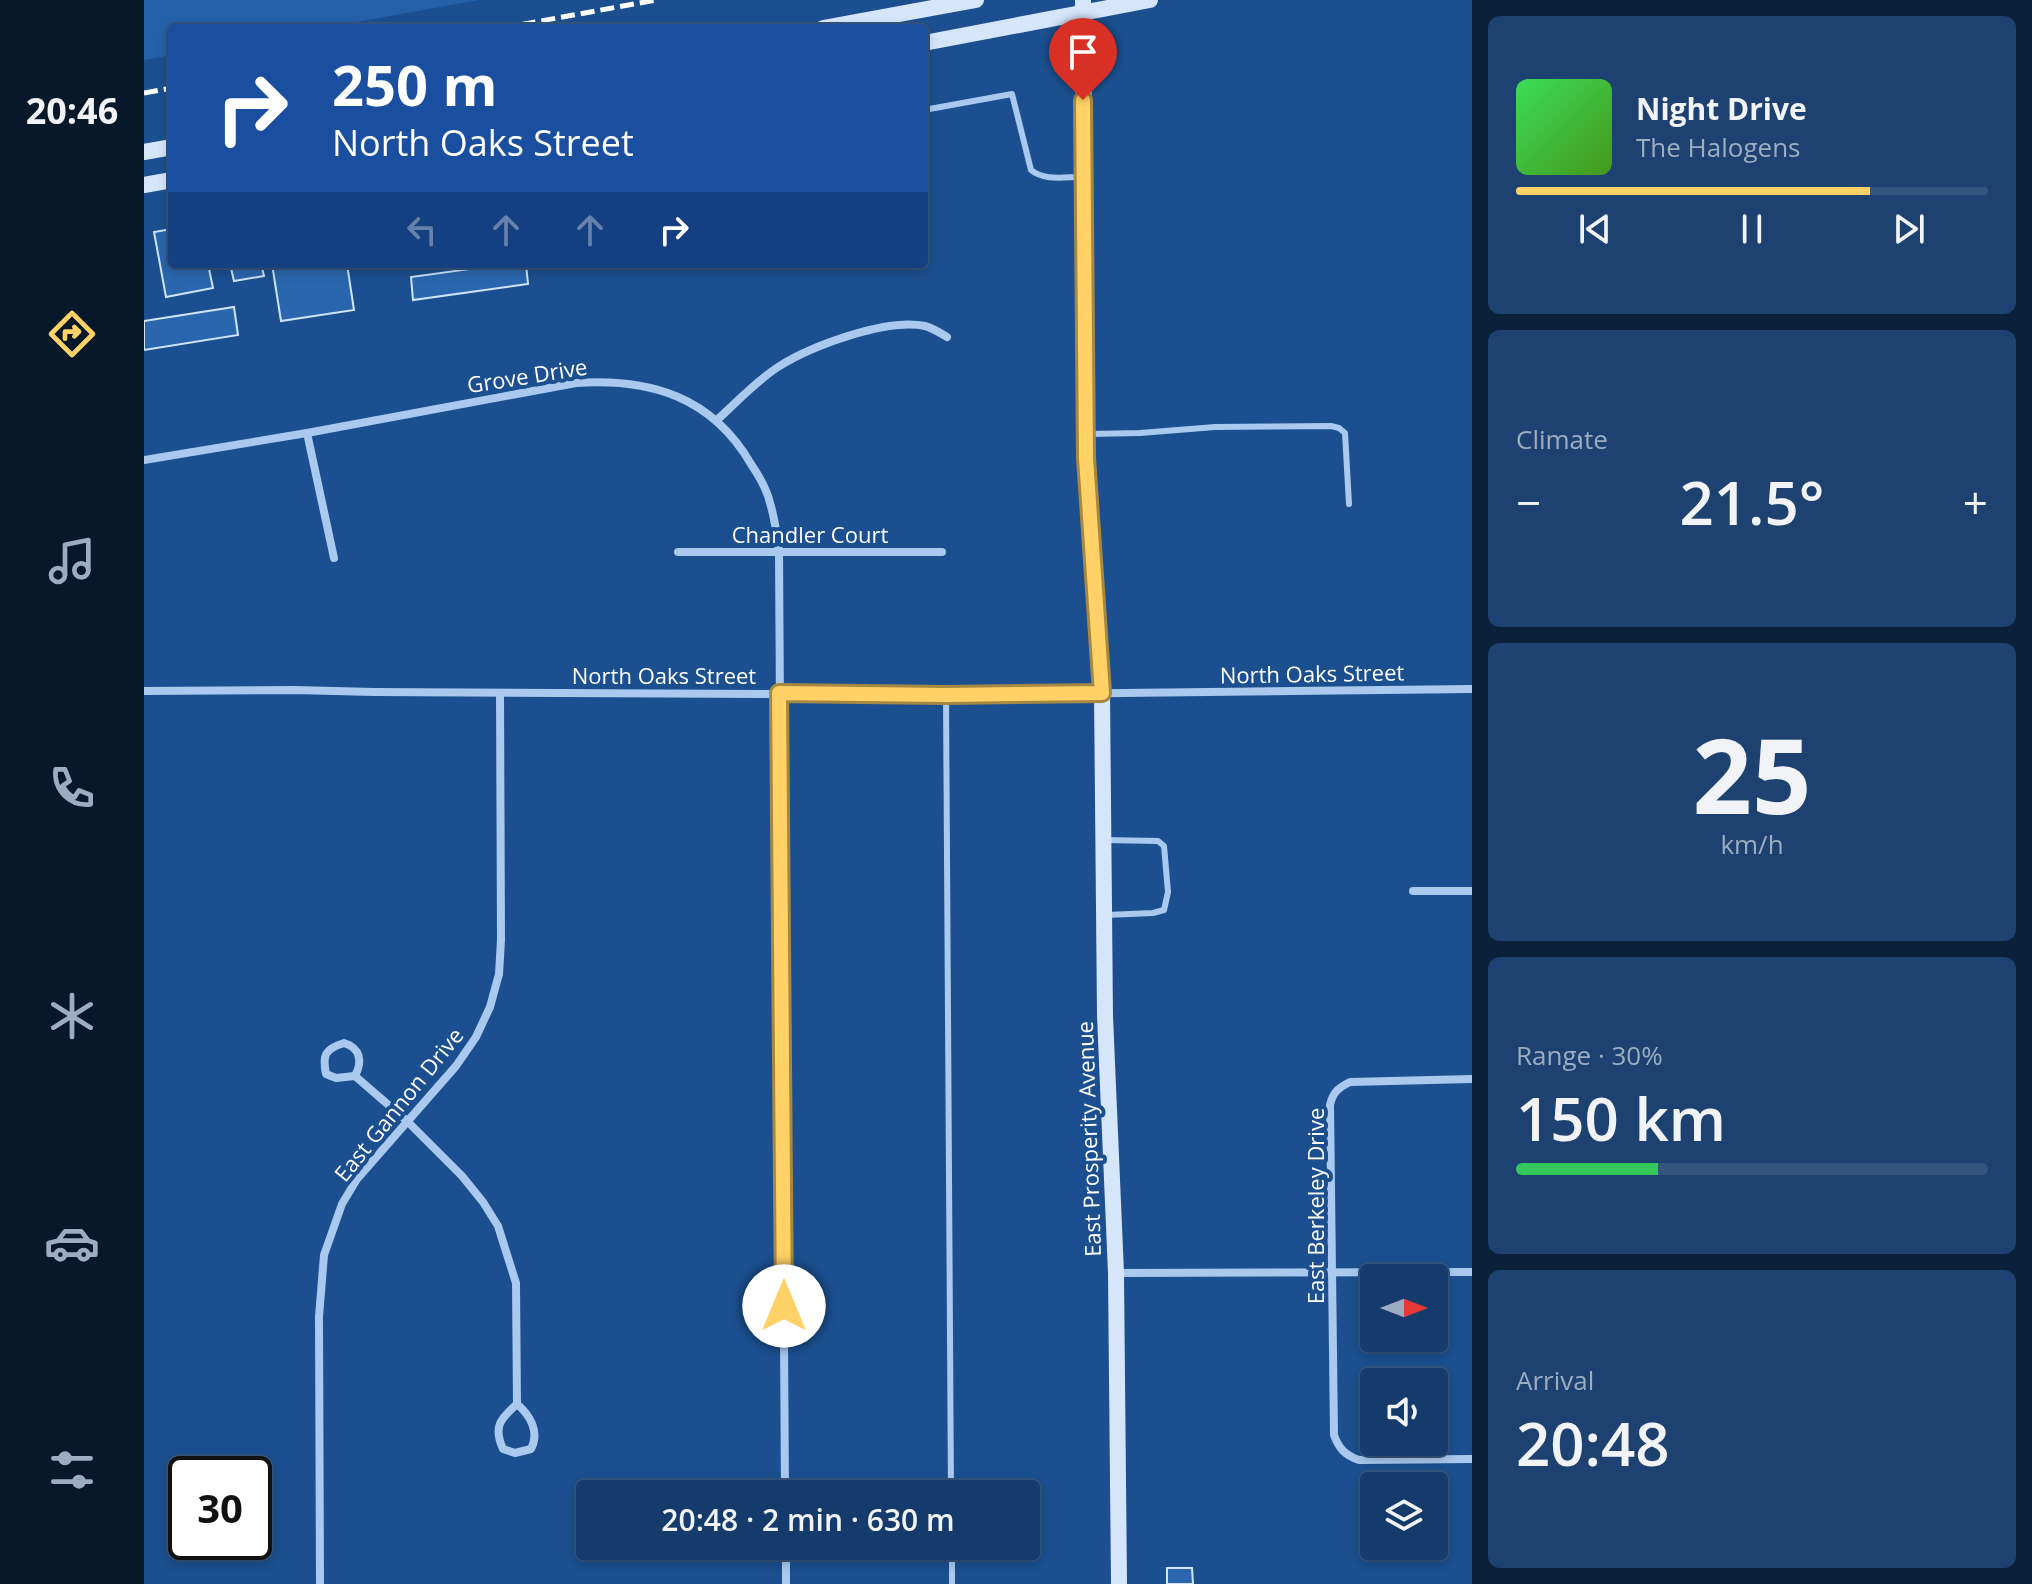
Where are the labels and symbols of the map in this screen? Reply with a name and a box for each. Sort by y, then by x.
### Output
pin [1049,18,1117,100]
street label: Grove Drive [465,351,589,399]
street label: Chandler Court [732,519,888,549]
street label: North Oaks Street [1220,656,1405,690]
street label: North Oaks Street [572,660,756,690]
street label: East Gannon Drive [327,1021,469,1187]
street label: East Prosperity Avenue [1069,1021,1107,1257]
street label: East Berkeley Drive [1300,1108,1330,1304]
position arrow [742,1264,826,1348]
north arrow [1360,1264,1448,1352]
speed limit sign: 30 [168,1456,272,1560]

